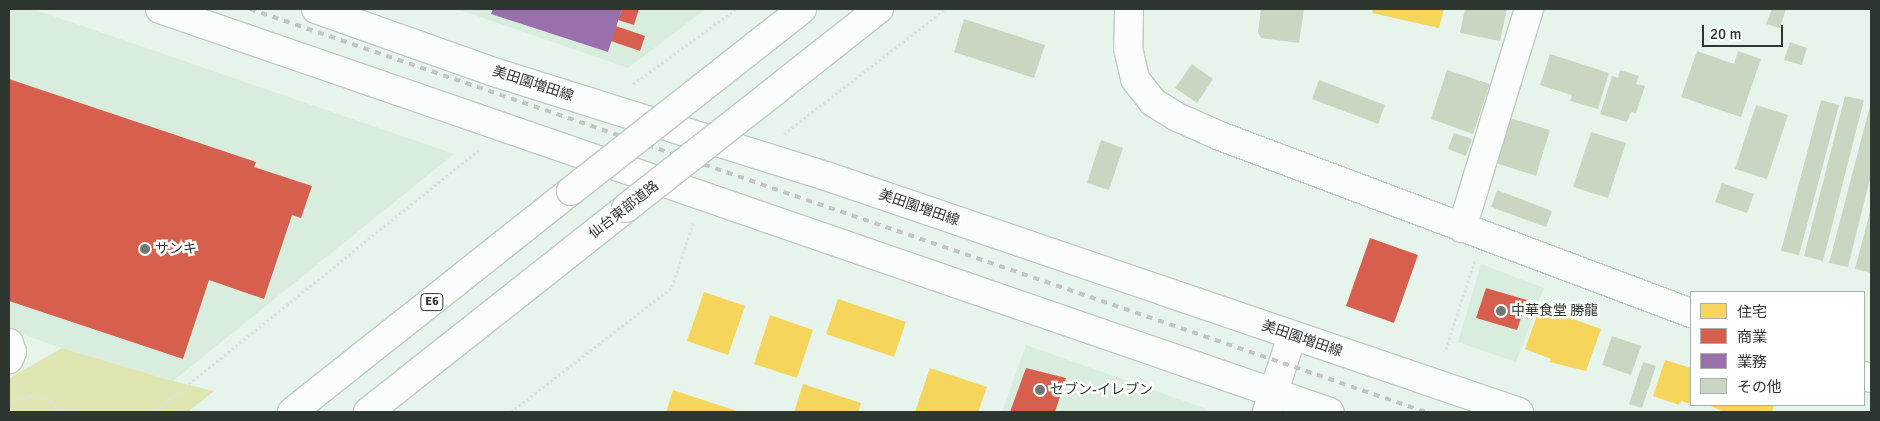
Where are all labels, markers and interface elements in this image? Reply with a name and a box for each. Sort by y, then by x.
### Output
scale bar [1705,15,1786,47]
text: 20 m [1710,25,1741,43]
street label: 美田園増田線 [490,63,576,105]
street label: 仙台東部道路 [586,178,662,242]
street label: 美田園増田線 [877,186,961,230]
place label: サンキ [155,241,197,257]
marker: サンキ [139,243,151,255]
legend [1690,291,1865,406]
road number: E6 [420,292,444,312]
place label: 中華食堂 勝龍 [1511,303,1598,319]
text: 住宅 [1737,303,1767,321]
marker: 中華食堂 勝龍 [1495,305,1507,317]
street label: 美田園増田線 [1260,317,1344,361]
text: 商業 [1737,328,1767,346]
text: 業務 [1737,353,1767,371]
text: その他 [1737,378,1782,396]
place label: セブン-イレブン [1050,382,1153,398]
marker: セブン-イレブン [1034,384,1046,396]

